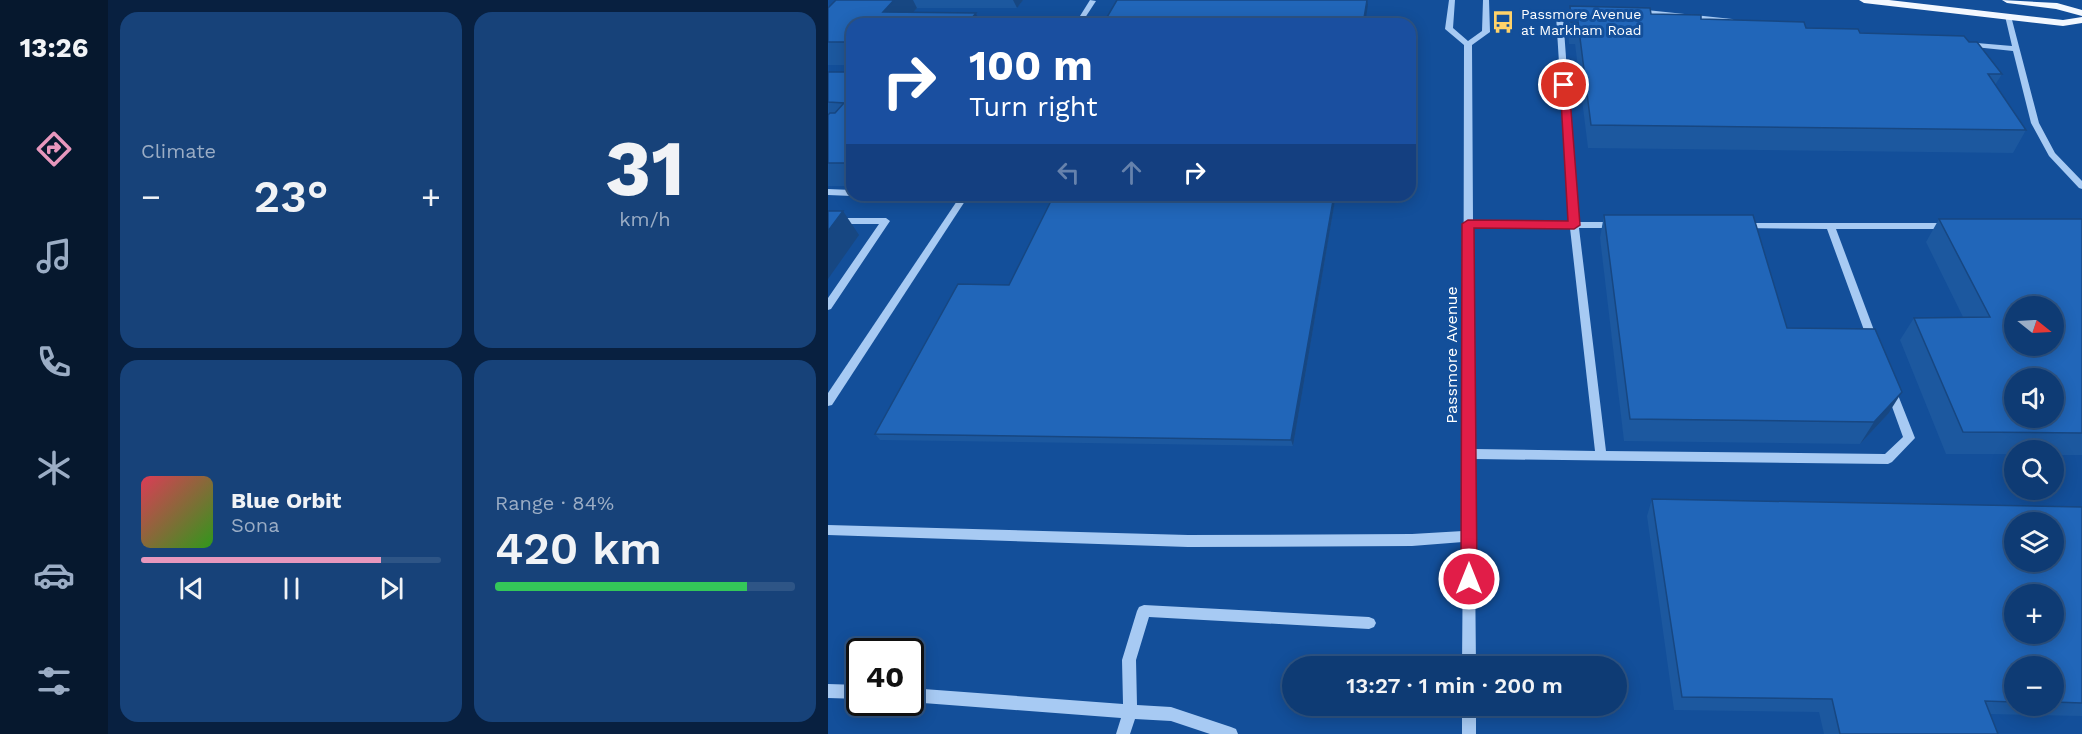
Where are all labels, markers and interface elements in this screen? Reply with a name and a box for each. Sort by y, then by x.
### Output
place label: Passmore Avenue at Markham Road [1521,6,1642,38]
bus stop icon: Passmore Avenue at Markham Road [1490,9,1516,35]
text: 13:26 [20,32,88,64]
text: 100 m [969,41,1093,90]
icon: right [870,42,948,120]
pin [1538,59,1589,110]
icon: arrive [1547,68,1580,101]
text: Turn right [969,91,1098,123]
text: 31 [605,122,685,214]
icon: directions [33,128,75,170]
text: Climate [141,139,216,163]
icon: left [1052,156,1085,189]
icon: ahead [1115,156,1148,189]
icon: right [1178,156,1211,189]
text: 23° [254,170,328,223]
text: − [141,177,161,216]
text: + [421,177,441,216]
text: km/h [619,207,671,231]
icon: music [33,235,75,277]
street label: Passmore Avenue [1442,286,1461,424]
north arrow [2004,296,2064,356]
map controls [2004,296,2064,716]
icon: phone [33,341,75,383]
button: sound [2004,368,2064,428]
button: search [2004,440,2064,500]
icon: climate [33,447,75,489]
text: Blue Orbit [231,488,341,513]
text: Range · 84% [495,491,614,515]
button: layers [2004,512,2064,572]
text: Sona [231,513,280,537]
text: 420 km [495,522,662,575]
position arrow [1437,547,1501,611]
icon: car [33,554,75,596]
icon: previous [175,572,208,605]
icon: pause [275,572,308,605]
icon: next [375,572,408,605]
button: + [2004,584,2064,644]
speed limit sign: 40 [846,638,924,716]
button: − [2004,656,2064,716]
icon: filters [33,660,75,702]
text: 13:27 · 1 min · 200 m [1346,673,1563,698]

